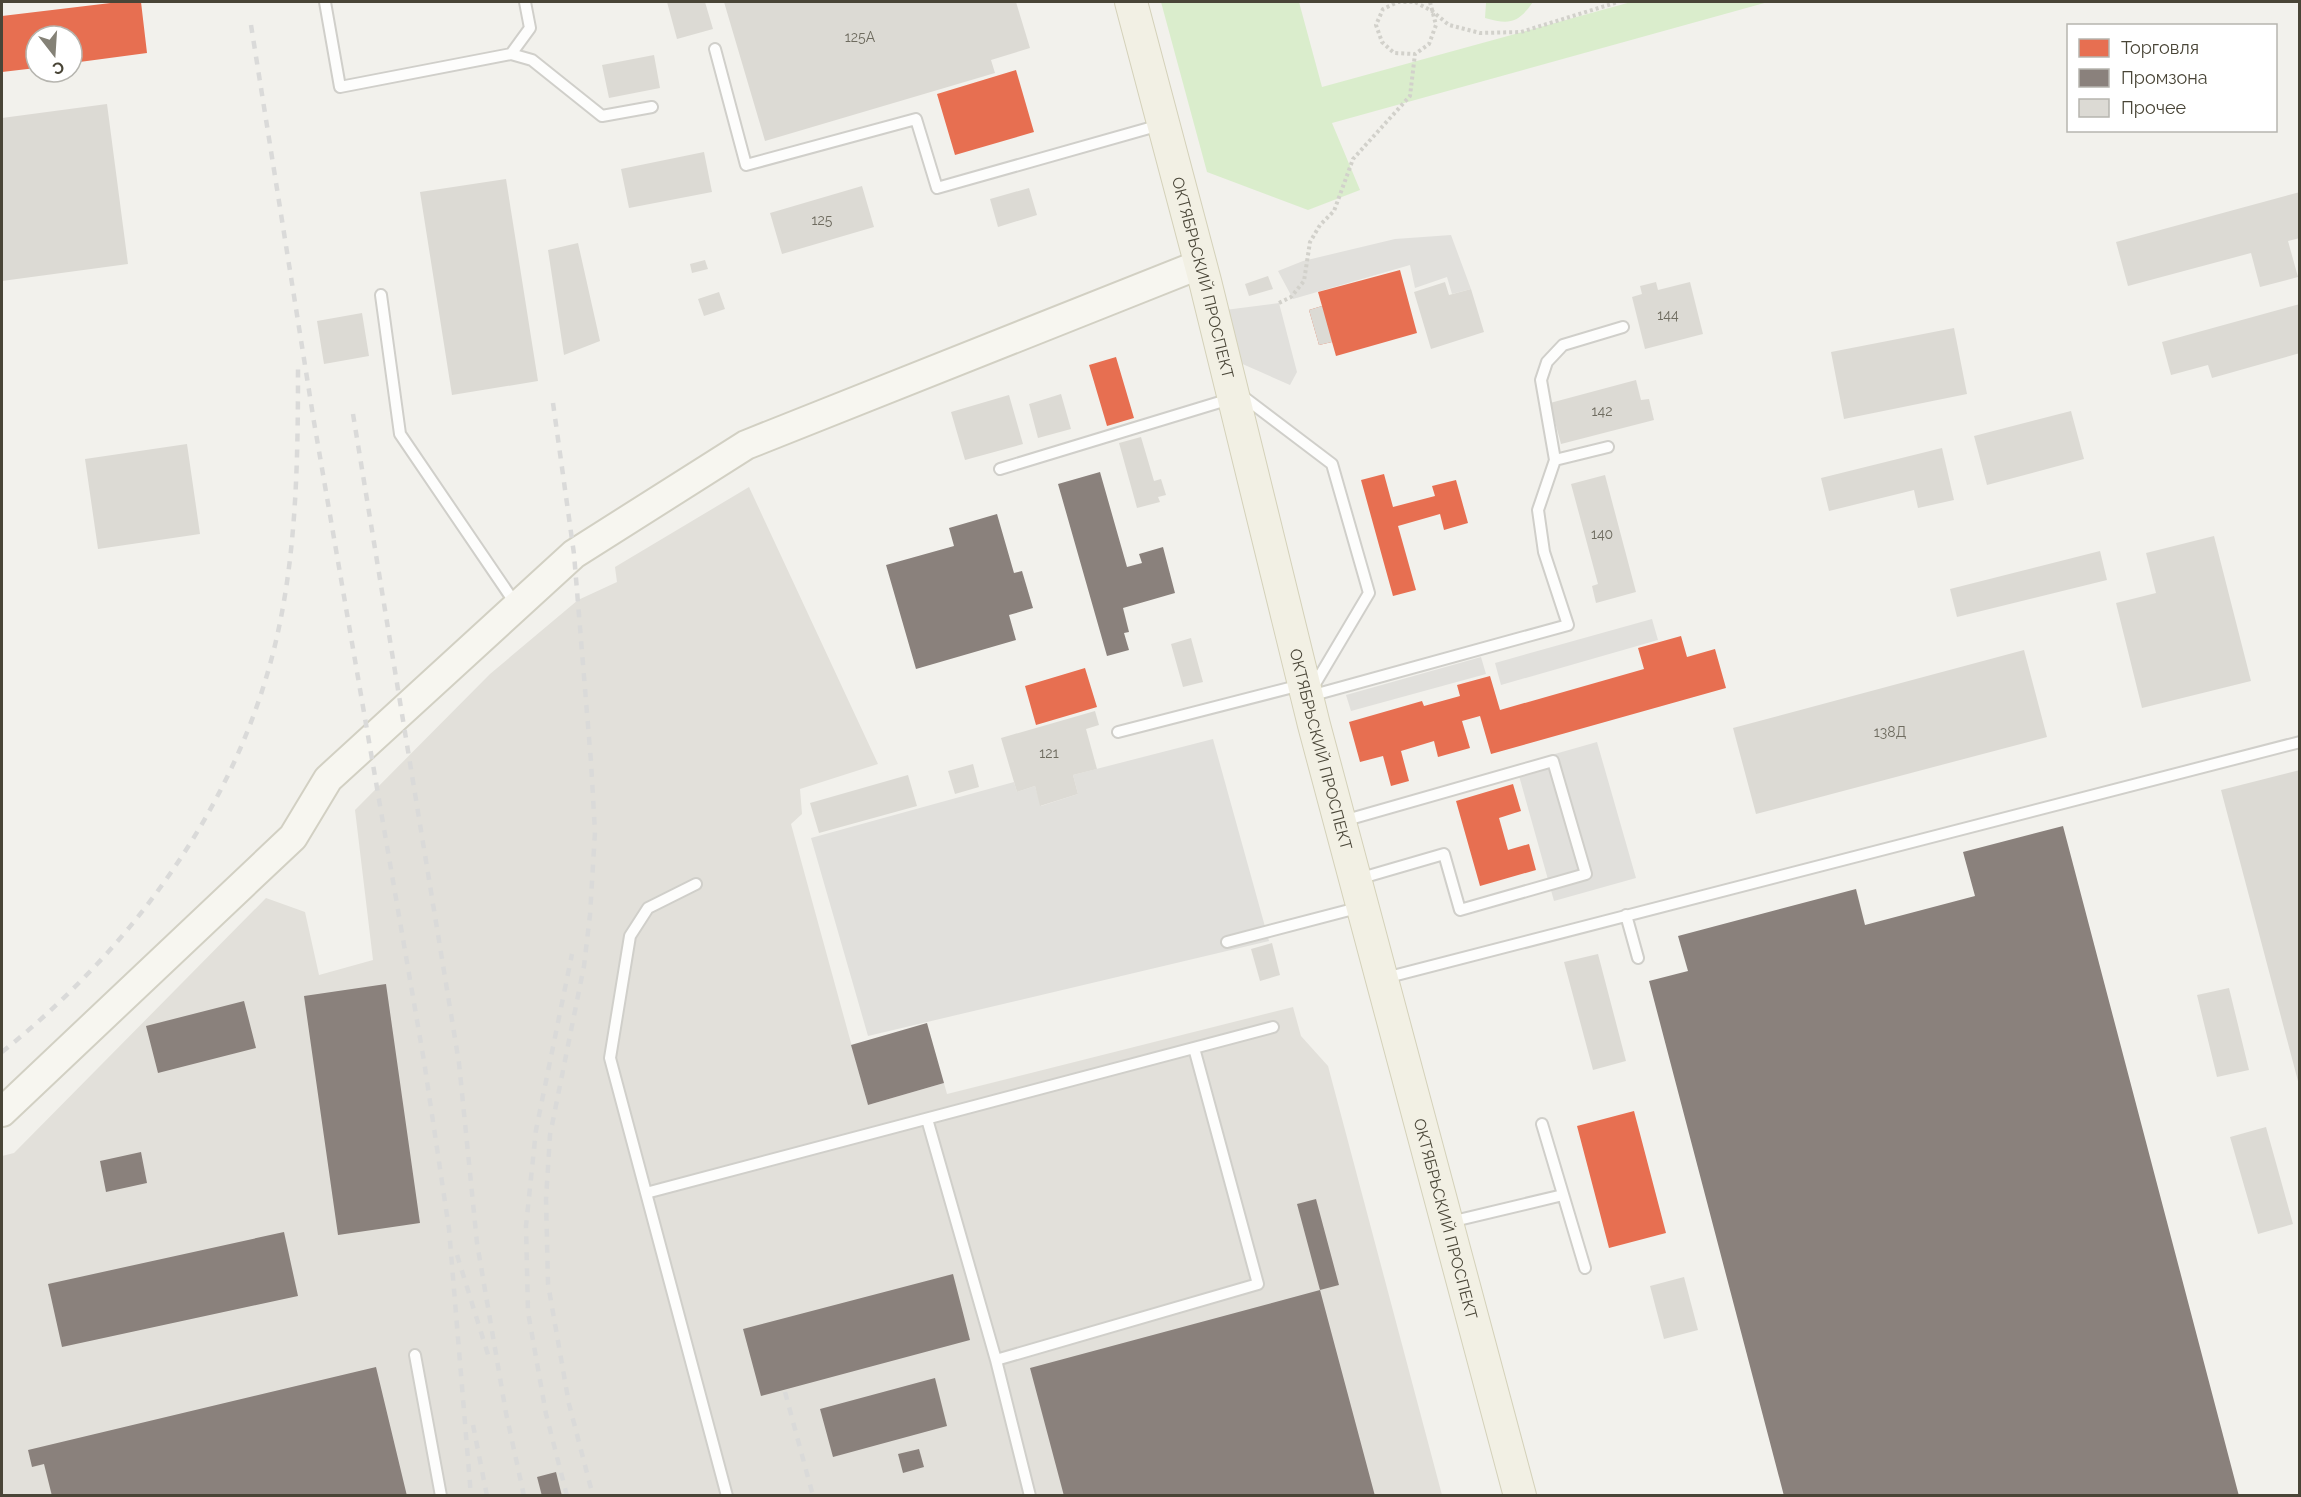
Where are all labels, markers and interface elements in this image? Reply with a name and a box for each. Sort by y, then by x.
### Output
north arrow [24,24,84,84]
legend [2067,24,2277,132]
house number: 125А [845,29,876,45]
text: Торговля [2121,37,2199,58]
text: С [50,57,66,79]
text: Промзона [2121,67,2208,88]
text: Прочее [2121,97,2187,118]
street label: ОКТЯБРЬСКИЙ ПРОСПЕКТ [1168,175,1238,381]
house number: 125 [812,212,833,228]
house number: 144 [1657,307,1679,323]
house number: 142 [1592,403,1612,419]
house number: 140 [1591,526,1613,542]
street label: ОКТЯБРЬСКИЙ ПРОСПЕКТ [1286,647,1356,852]
house number: 138Д [1874,724,1906,740]
house number: 121 [1039,745,1059,761]
street label: ОКТЯБРЬСКИЙ ПРОСПЕКТ [1410,1116,1482,1322]

